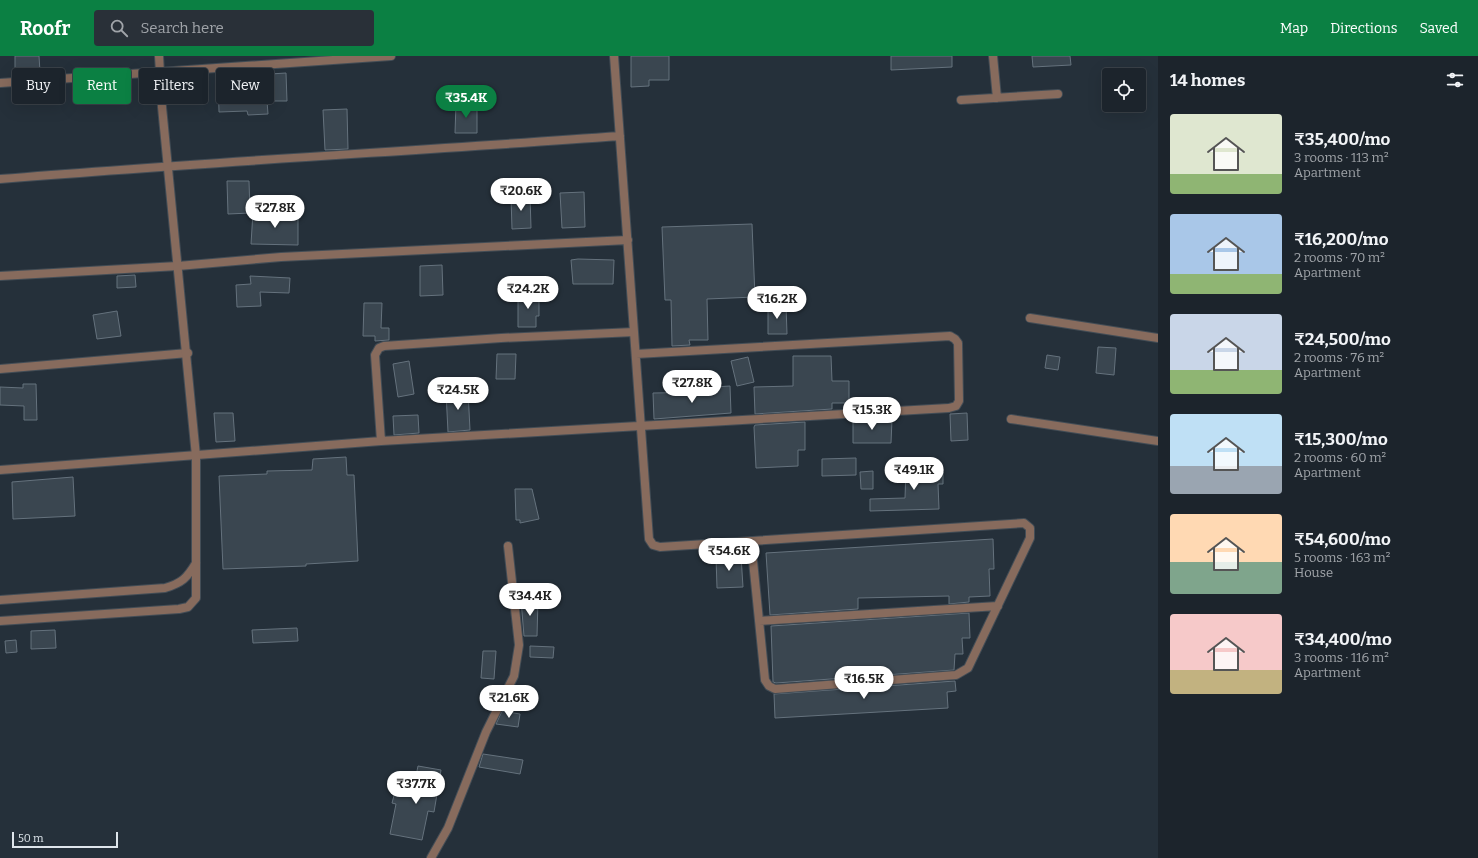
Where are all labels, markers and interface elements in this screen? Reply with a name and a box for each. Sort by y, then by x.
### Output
search box [94,10,374,46]
text: Roofr [20,17,70,40]
icon: search [108,17,130,39]
text: Search here [140,19,224,37]
text: Map [1280,20,1308,37]
text: Directions [1330,20,1398,37]
text: Saved [1420,20,1458,37]
chip: Buy [12,68,65,104]
chip: Rent [73,68,131,104]
chip: Filters [139,68,208,104]
chip: New [216,68,274,104]
map controls [1102,68,1146,112]
button: locate [1102,68,1146,112]
icon: filters [1444,69,1466,91]
text: 14 homes [1170,70,1245,91]
pin: ₹35.4K [433,85,499,119]
text: ₹35.4K [445,90,487,105]
text: ₹35,400/mo [1294,129,1390,150]
icon: home [1202,130,1250,178]
text: 3 rooms · 113 m² [1294,150,1389,165]
text: Apartment [1294,165,1361,180]
pin: ₹20.6K [488,178,554,212]
text: ₹20.6K [500,183,542,198]
pin: ₹27.8K [242,195,308,229]
text: ₹27.8K [254,200,296,215]
text: ₹16,200/mo [1294,229,1389,250]
icon: home [1202,230,1250,278]
text: 2 rooms · 70 m² [1294,250,1385,265]
text: Apartment [1294,265,1361,280]
pin: ₹24.2K [495,276,561,310]
text: ₹24.2K [506,281,550,296]
pin: ₹16.2K [744,286,810,320]
text: ₹16.2K [756,291,798,306]
text: ₹24,500/mo [1294,329,1391,350]
icon: home [1202,330,1250,378]
text: 2 rooms · 76 m² [1294,350,1384,365]
text: Apartment [1294,365,1361,380]
pin: ₹27.8K [659,370,725,404]
text: ₹27.8K [671,375,713,390]
pin: ₹24.5K [425,377,491,411]
text: ₹24.5K [437,382,479,397]
pin: ₹15.3K [839,397,905,431]
text: ₹15.3K [852,402,892,417]
text: ₹15,300/mo [1294,429,1388,450]
icon: home [1202,430,1250,478]
text: 2 rooms · 60 m² [1294,450,1386,465]
pin: ₹49.1K [881,457,947,491]
text: ₹49.1K [894,462,934,477]
text: Apartment [1294,465,1361,480]
text: ₹54,600/mo [1294,529,1391,550]
icon: home [1202,530,1250,578]
pin: ₹54.6K [696,538,762,572]
text: ₹54.6K [708,543,750,558]
text: 5 rooms · 163 m² [1294,550,1390,565]
text: House [1294,565,1333,580]
pin: ₹34.4K [497,583,563,617]
text: ₹34.4K [508,588,552,603]
text: ₹34,400/mo [1294,629,1392,650]
icon: home [1202,630,1250,678]
text: 3 rooms · 116 m² [1294,650,1389,665]
text: Apartment [1294,665,1361,680]
pin: ₹16.5K [831,666,897,700]
text: ₹16.5K [844,671,884,686]
pin: ₹21.6K [476,685,542,719]
text: ₹21.6K [489,690,529,705]
pin: ₹37.7K [383,771,449,805]
text: ₹37.7K [396,776,436,791]
scale bar [12,830,118,849]
text: 50 m [18,832,44,845]

